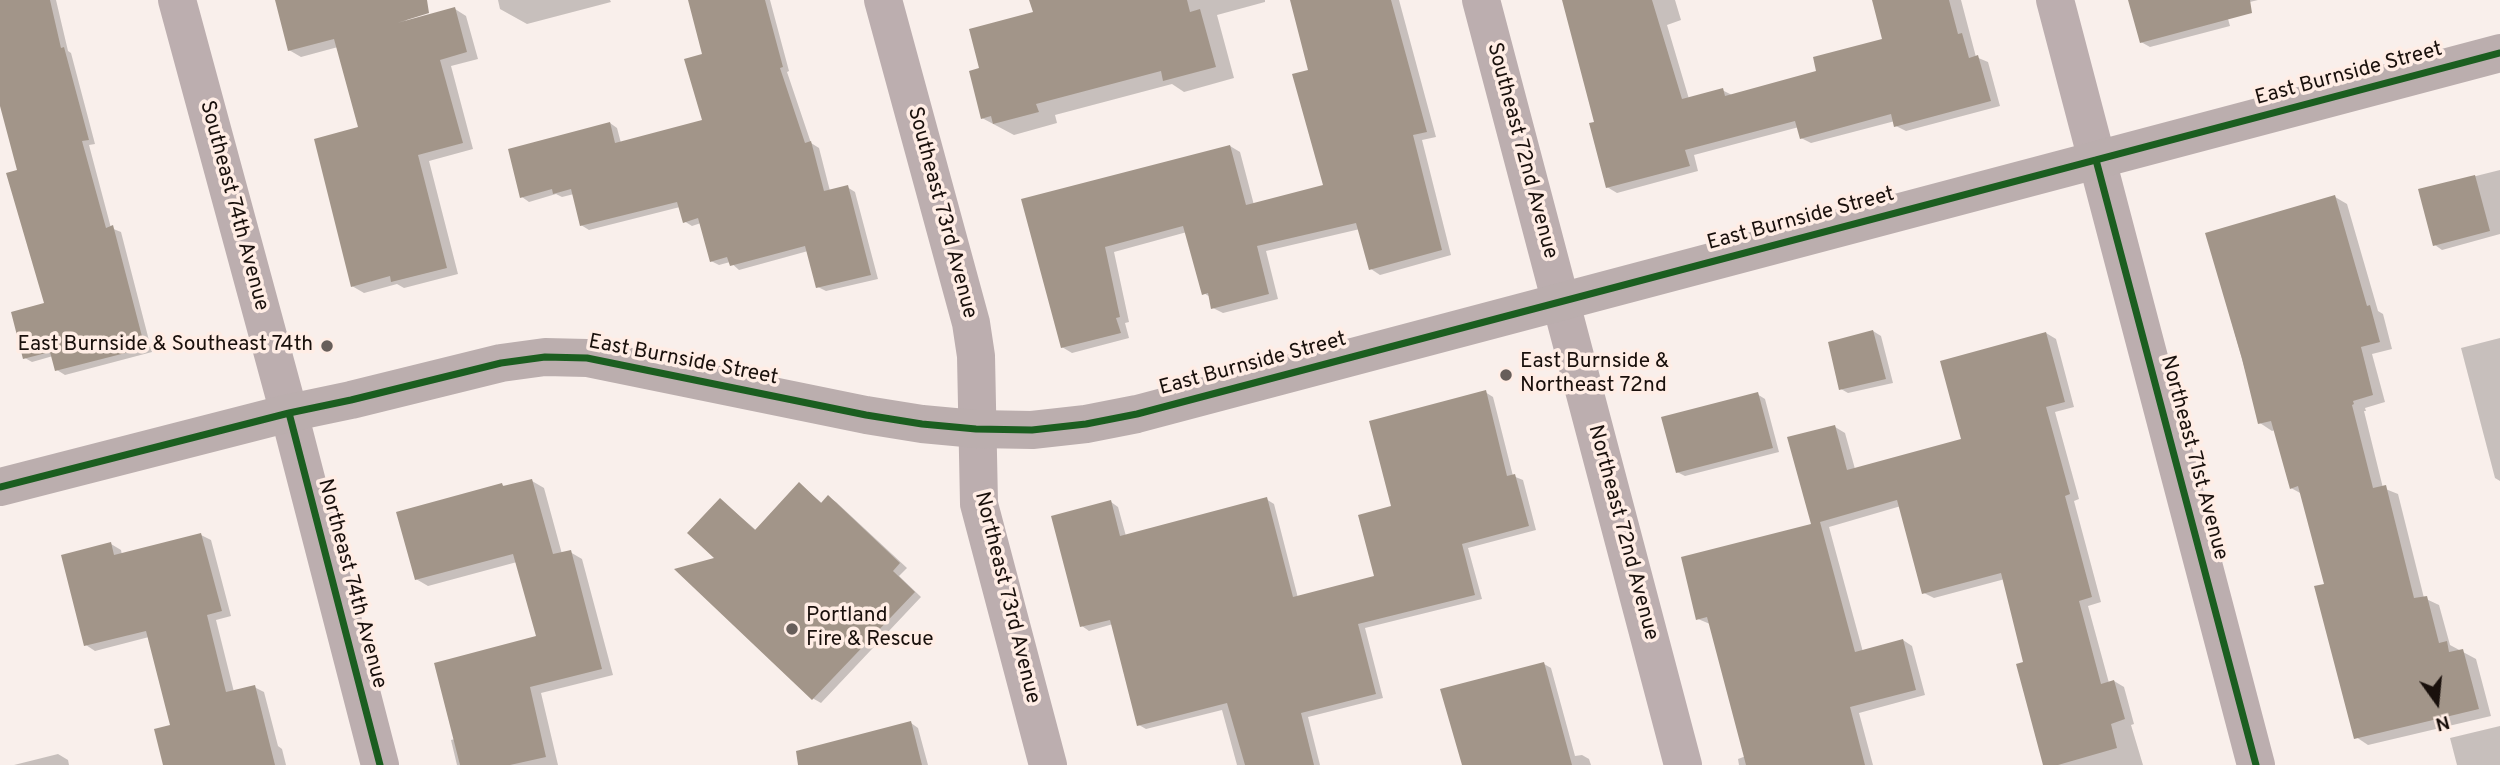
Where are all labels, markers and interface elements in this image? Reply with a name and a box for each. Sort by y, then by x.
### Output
street label: East Burnside Street [2253,38,2445,112]
street label: Southeast 72nd Avenue [1480,40,1562,262]
street label: Southeast 74th Avenue [193,98,273,314]
street label: Southeast 73rd Avenue [901,104,981,322]
street label: East Burnside Street [1705,183,1897,257]
street label: East Burnside Street [1157,328,1349,402]
street label: East Burnside Street [586,330,780,392]
place label: East Burnside & Southeast 74th [18,333,313,359]
marker: East Burnside & Southeast 74th [319,338,335,354]
place label: East Burnside & Northeast 72nd [1520,350,1669,400]
street label: Northeast 71st Avenue [2154,353,2232,563]
marker: East Burnside & Northeast 72nd [1498,367,1514,383]
street label: Northeast 72nd Avenue [1581,423,1663,643]
street label: Northeast 74th Avenue [311,477,391,691]
street label: Northeast 73rd Avenue [967,490,1045,706]
place label: Portland Fire & Rescue [806,604,934,654]
marker: Portland Fire & Rescue [784,621,800,637]
north arrow [2402,667,2472,737]
text: N [2433,709,2452,736]

